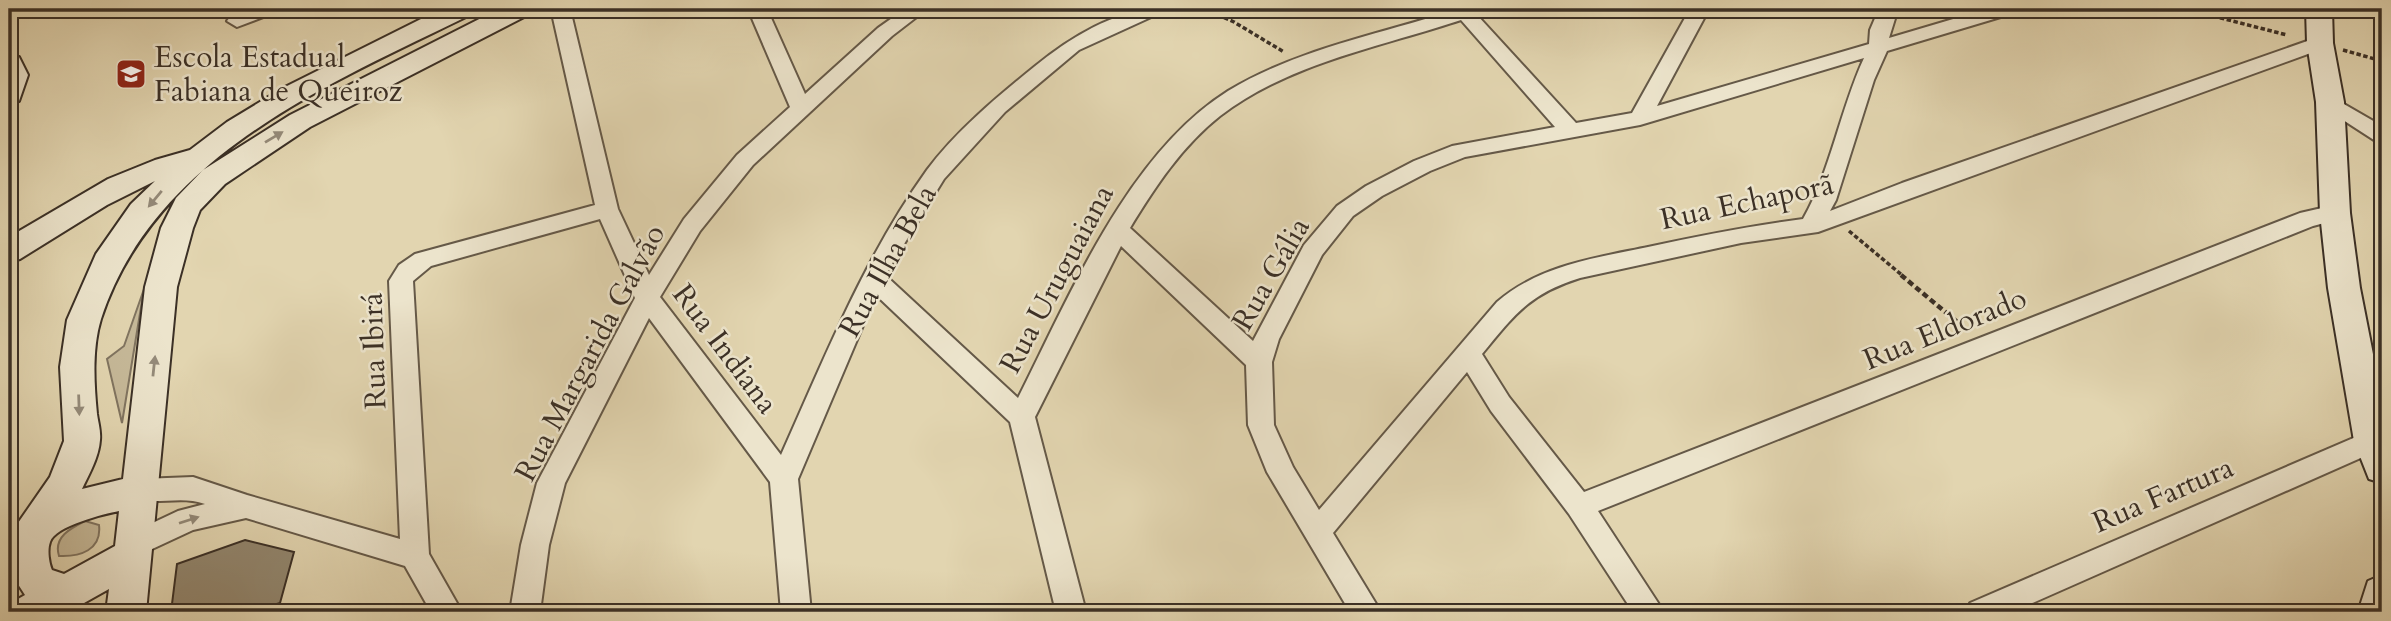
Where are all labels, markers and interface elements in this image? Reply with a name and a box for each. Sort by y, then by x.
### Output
place label: Escola Estadual Fabiana de Queiroz [154,37,403,112]
school or university icon: Escola Estadual Fabiana de Queiroz [114,57,148,91]
one-way arrow [265,131,284,143]
street label: Rua Echaporã [1657,164,1837,240]
street label: Rua Ilha Bela [829,177,947,345]
street label: Rua Uruguaiana [990,178,1124,380]
one-way arrow [148,190,163,207]
street label: Rua Gália [1222,210,1320,338]
street label: Rua Margarida Galvão [505,217,675,489]
street label: Rua Indiana [663,276,787,422]
street label: Rua Eldorado [1857,278,2033,380]
street label: Rua Ibirá [351,292,397,410]
one-way arrow [148,354,159,376]
one-way arrow [74,394,85,416]
street label: Rua Fartura [2086,447,2240,543]
one-way arrow [178,514,199,525]

